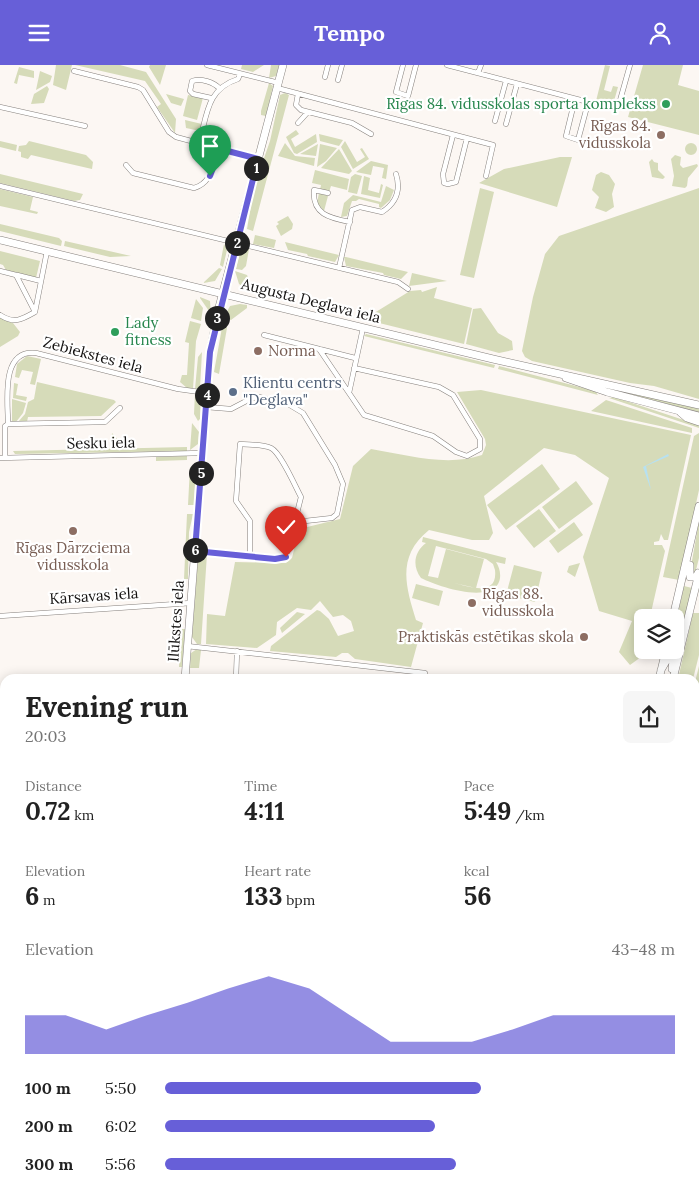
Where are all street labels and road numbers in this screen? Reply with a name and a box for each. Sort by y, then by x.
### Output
street label: Augusta Deglava iela [239,274,383,327]
street label: Zebiekstes iela [41,332,145,377]
street label: Sesku iela [66,432,136,453]
street label: Ilūkstes iela [163,579,188,663]
street label: Kārsavas iela [49,583,139,608]

